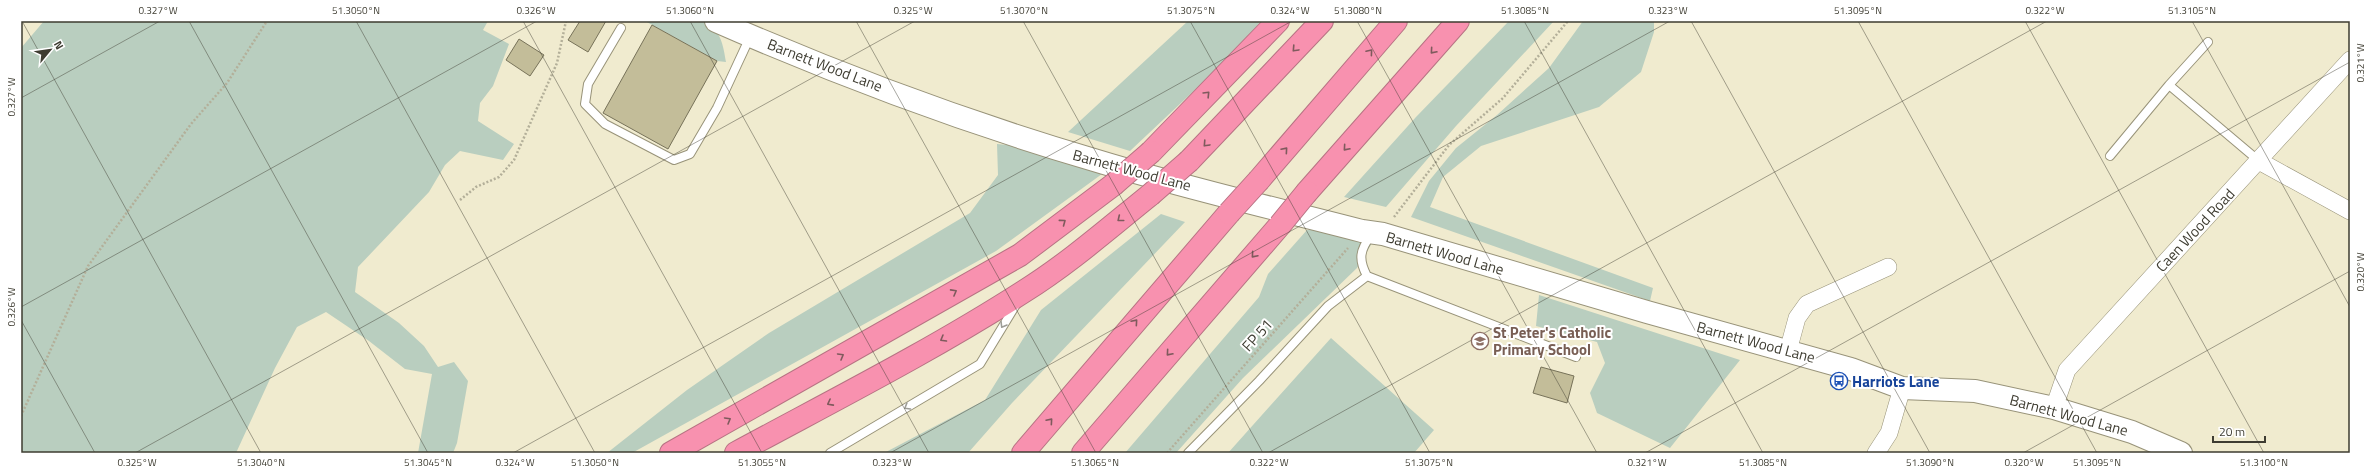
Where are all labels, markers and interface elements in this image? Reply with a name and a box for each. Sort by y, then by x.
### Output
text: 0.327°W [138,3,178,18]
text: 51.3050°N [332,3,380,18]
text: 0.326°W [516,3,556,18]
text: 51.3060°N [666,3,714,18]
text: 0.325°W [893,3,933,18]
text: 51.3070°N [1000,3,1048,18]
text: 51.3075°N [1167,3,1215,18]
text: 0.324°W [1270,3,1310,18]
text: 51.3080°N [1334,3,1382,18]
text: 51.3085°N [1501,3,1549,18]
text: 0.323°W [1648,3,1688,18]
text: 51.3095°N [1834,3,1882,18]
text: 0.322°W [2025,3,2065,18]
text: 51.3105°N [2168,3,2216,18]
north arrow [30,30,70,70]
street label: Barnett Wood Lane [764,32,886,98]
text: N [50,38,68,52]
text: 0.321°W [2353,43,2368,83]
one-way arrow [1293,45,1300,52]
one-way arrow [1430,46,1437,53]
one-way arrow [1366,50,1373,57]
text: 0.327°W [4,77,19,117]
one-way arrow [1202,91,1210,99]
one-way arrow [1203,139,1211,147]
street label: Barnett Wood Lane [1070,143,1194,197]
one-way arrow [1344,143,1351,151]
one-way arrow [1280,148,1287,155]
street label: Caen Wood Road [2150,183,2240,277]
one-way arrow [1117,215,1124,222]
one-way arrow [1059,220,1066,227]
street label: Barnett Wood Lane [1383,225,1507,281]
one-way arrow [1252,250,1259,258]
text: 0.320°W [2353,252,2368,292]
text: 0.326°W [4,287,19,327]
one-way arrow [950,289,957,296]
street label: FP 51 [1236,314,1278,356]
street label: Barnett Wood Lane [1694,315,1818,369]
one-way arrow [1131,319,1138,327]
one-way arrow [1001,321,1008,328]
place label: St Peter's Catholic Primary School [1493,321,1611,361]
school or university icon: St Peter's Catholic Primary School [1470,331,1490,351]
one-way arrow [940,335,947,342]
one-way arrow [1166,348,1174,356]
one-way arrow [837,353,844,360]
place label: Harriots Lane [1852,370,1940,393]
bus stop icon: Harriots Lane [1829,371,1849,391]
street label: Barnett Wood Lane [2007,388,2131,442]
one-way arrow [826,398,834,405]
one-way arrow [904,403,911,410]
one-way arrow [723,417,731,424]
one-way arrow [1046,418,1053,425]
scale bar [2213,418,2265,444]
text: 20 m [2219,422,2245,441]
text: 0.325°W [117,455,157,470]
text: 51.3040°N [237,455,285,470]
text: 51.3045°N [404,455,452,470]
text: 0.324°W [495,455,535,470]
text: 51.3050°N [571,455,619,470]
text: 51.3055°N [738,455,786,470]
text: 0.323°W [872,455,912,470]
text: 51.3065°N [1071,455,1119,470]
text: 0.322°W [1249,455,1289,470]
text: 51.3075°N [1405,455,1453,470]
text: 0.321°W [1627,455,1667,470]
text: 51.3085°N [1739,455,1787,470]
text: 51.3090°N [1906,455,1954,470]
text: 0.320°W [2004,455,2044,470]
text: 51.3095°N [2073,455,2121,470]
text: 51.3100°N [2240,455,2288,470]

